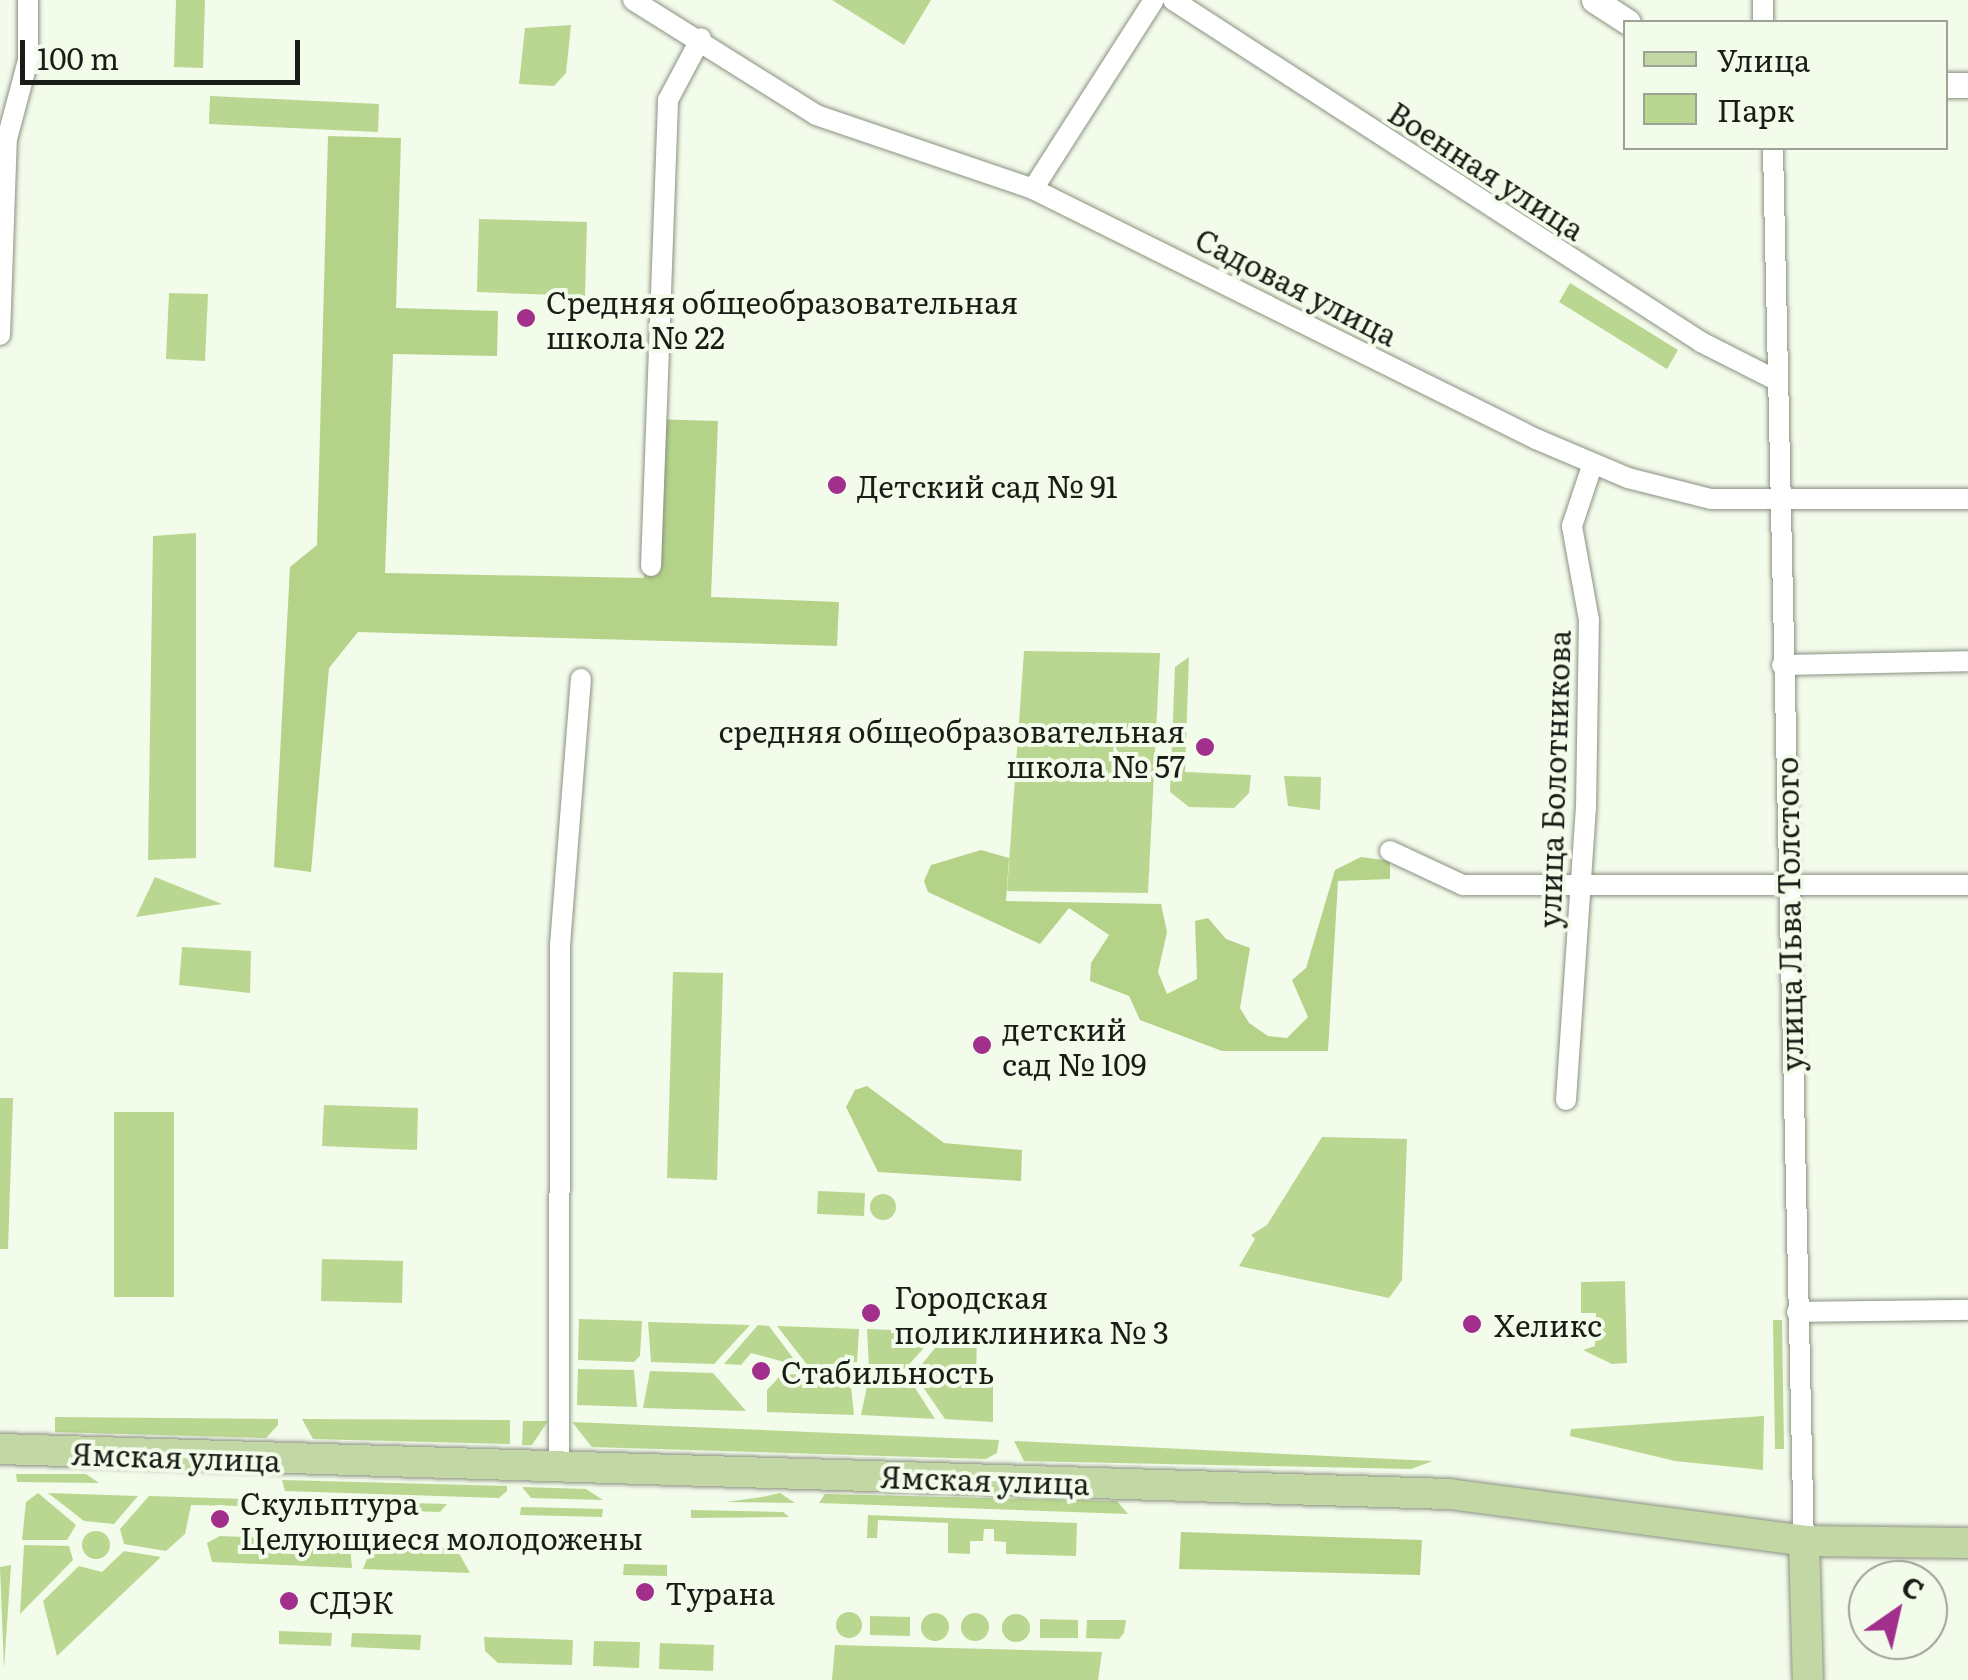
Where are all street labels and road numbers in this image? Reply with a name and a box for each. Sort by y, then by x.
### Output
street label: Военная улица [1382,93,1592,247]
street label: Садовая улица [1190,220,1404,352]
street label: улица Болотникова [1530,629,1576,929]
street label: улица Льва Толстого [1767,756,1809,1072]
street label: Ямская улица [71,1434,281,1478]
street label: Ямская улица [880,1457,1090,1501]

